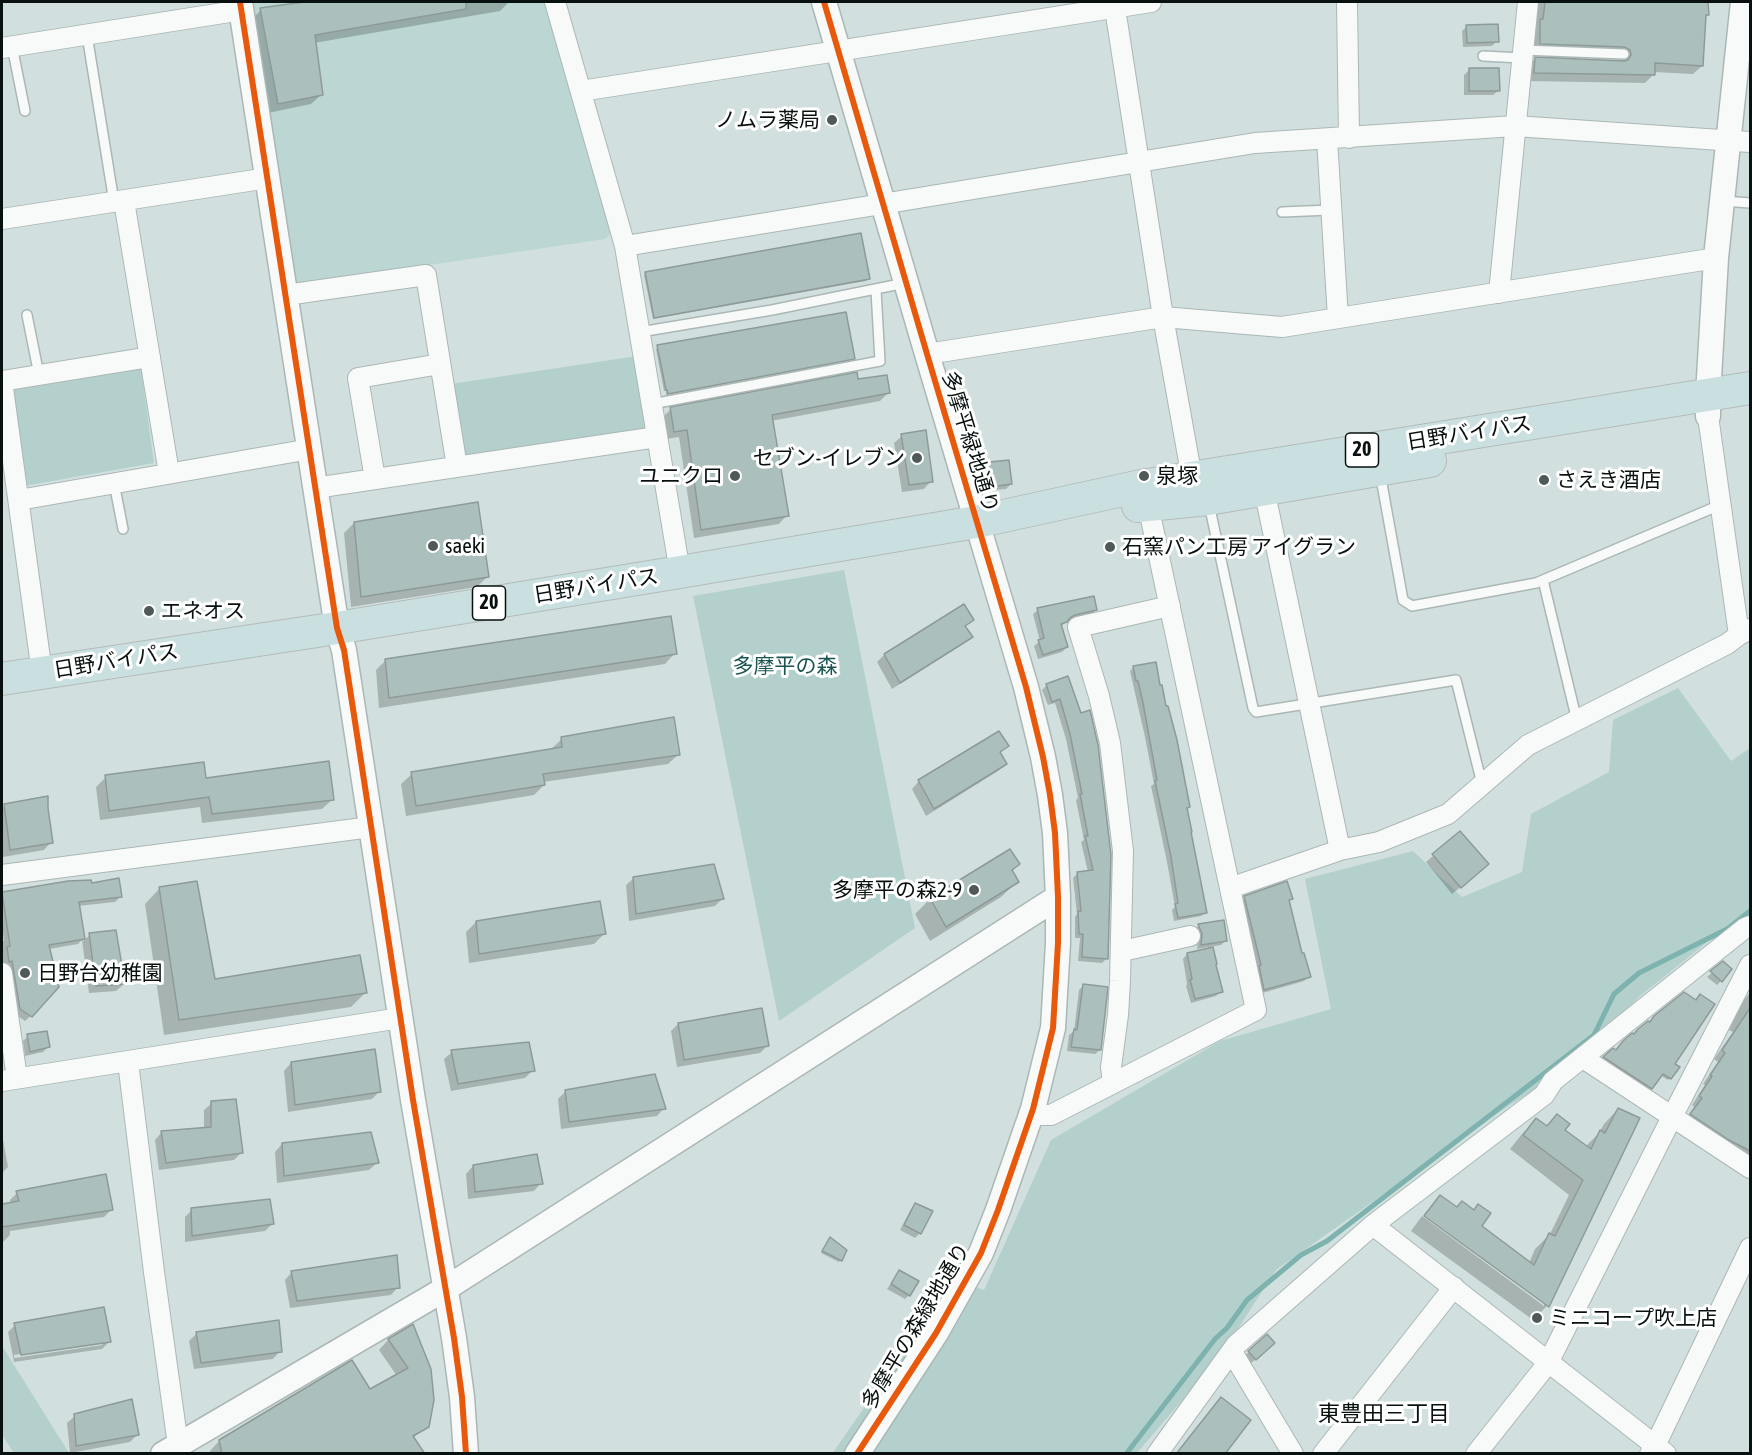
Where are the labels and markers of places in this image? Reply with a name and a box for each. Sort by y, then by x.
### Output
place label: ノムラ薬局 [715,107,820,133]
marker: ノムラ薬局 [825,113,839,127]
place label: セブン-イレブン [753,445,905,471]
marker: セブン-イレブン [910,451,924,465]
place label: ユニクロ [639,463,723,489]
place label: 泉塚 [1156,463,1198,489]
place label: さえき酒店 [1556,467,1661,493]
marker: ユニクロ [728,469,742,483]
marker: 泉塚 [1137,469,1151,483]
marker: さえき酒店 [1537,473,1551,487]
place label: saeki [445,533,485,559]
place label: 石窯パン工房 アイグラン [1122,534,1356,560]
marker: saeki [426,539,440,553]
marker: 石窯パン工房 アイグラン [1103,540,1117,554]
place label: エネオス [161,598,245,624]
marker: エネオス [142,604,156,618]
place label: 多摩平の森2-9 [832,877,962,903]
marker: 多摩平の森2-9 [967,883,981,897]
place label: 日野台幼稚園 [37,960,163,986]
marker: 日野台幼稚園 [18,966,32,980]
place label: ミニコープ吹上店 [1549,1305,1717,1331]
marker: ミニコープ吹上店 [1530,1311,1544,1325]

